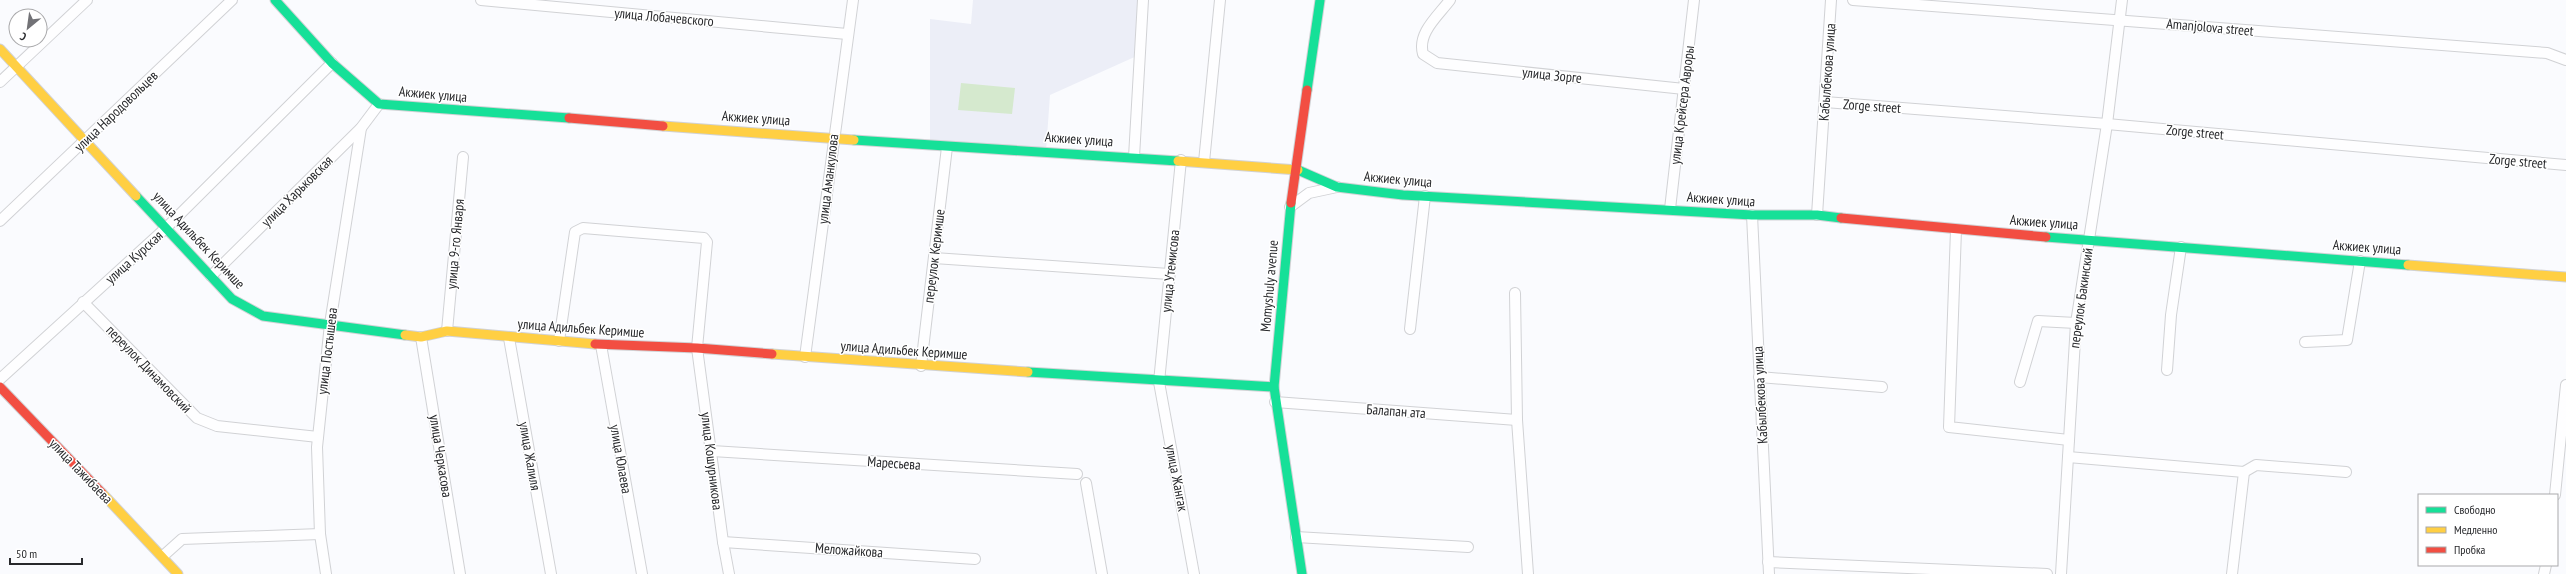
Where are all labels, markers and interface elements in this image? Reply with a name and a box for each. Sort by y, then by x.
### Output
street label: улица Лобачевского [614,4,714,30]
north arrow [8,8,48,48]
street label: Amanjolova street [2166,14,2254,40]
street label: Кабылбекова улица [1815,23,1839,121]
text: С [18,29,29,44]
street label: улица Крейсера Авроры [1666,45,1698,165]
street label: улица Зорге [1521,63,1583,87]
street label: улица Народовольцев [70,66,162,155]
street label: Акжиек улица [398,82,468,106]
street label: Zorge street [1842,95,1902,117]
street label: Акжиек улица [721,107,791,129]
street label: Zorge street [2165,121,2225,144]
street label: Акжиек улица [1044,128,1114,150]
street label: улица Аманкулова [814,133,842,225]
street label: Zorge street [2488,150,2548,173]
street label: улица Харьковская [257,151,337,231]
street label: Акжиек улица [1363,167,1433,191]
street label: улица Адильбек Керимше [149,187,249,293]
street label: Акжиек улица [1686,188,1756,210]
street label: улица 9-го Января [442,198,468,290]
street label: переулок Керимше [919,208,949,304]
street label: Акжиек улица [2009,211,2079,233]
street label: улица Курская [101,226,167,288]
street label: улица Утемисова [1157,229,1183,313]
street label: Акжиек улица [2332,236,2402,258]
street label: Momyshuly avenue [1256,239,1282,333]
street label: переулок Бакинский [2065,247,2097,349]
street label: улица Постышева [313,307,341,395]
street label: улица Адильбек Керимше [517,315,645,341]
street label: переулок Динамовский [102,321,196,417]
street label: улица Адильбек Керимше [840,337,968,363]
street label: Кабылбекова улица [1748,346,1772,444]
street label: Балапан ата [1366,400,1426,422]
street label: улица Кошурникова [697,411,727,511]
street label: улица Черкасова [426,413,456,499]
street label: улица Жалиля [515,420,545,492]
street label: улица Юлаева [606,423,636,495]
street label: улица Тажибаева [45,434,117,508]
street label: улица Жангак [1162,443,1192,513]
street label: Маресьева [867,452,921,474]
legend [2418,494,2558,566]
text: Свободно [2454,502,2496,517]
text: Медленно [2454,522,2497,537]
street label: Меложайкова [814,539,884,561]
scale bar [10,540,82,566]
text: Пробка [2454,542,2486,557]
text: 50 m [16,546,37,561]

